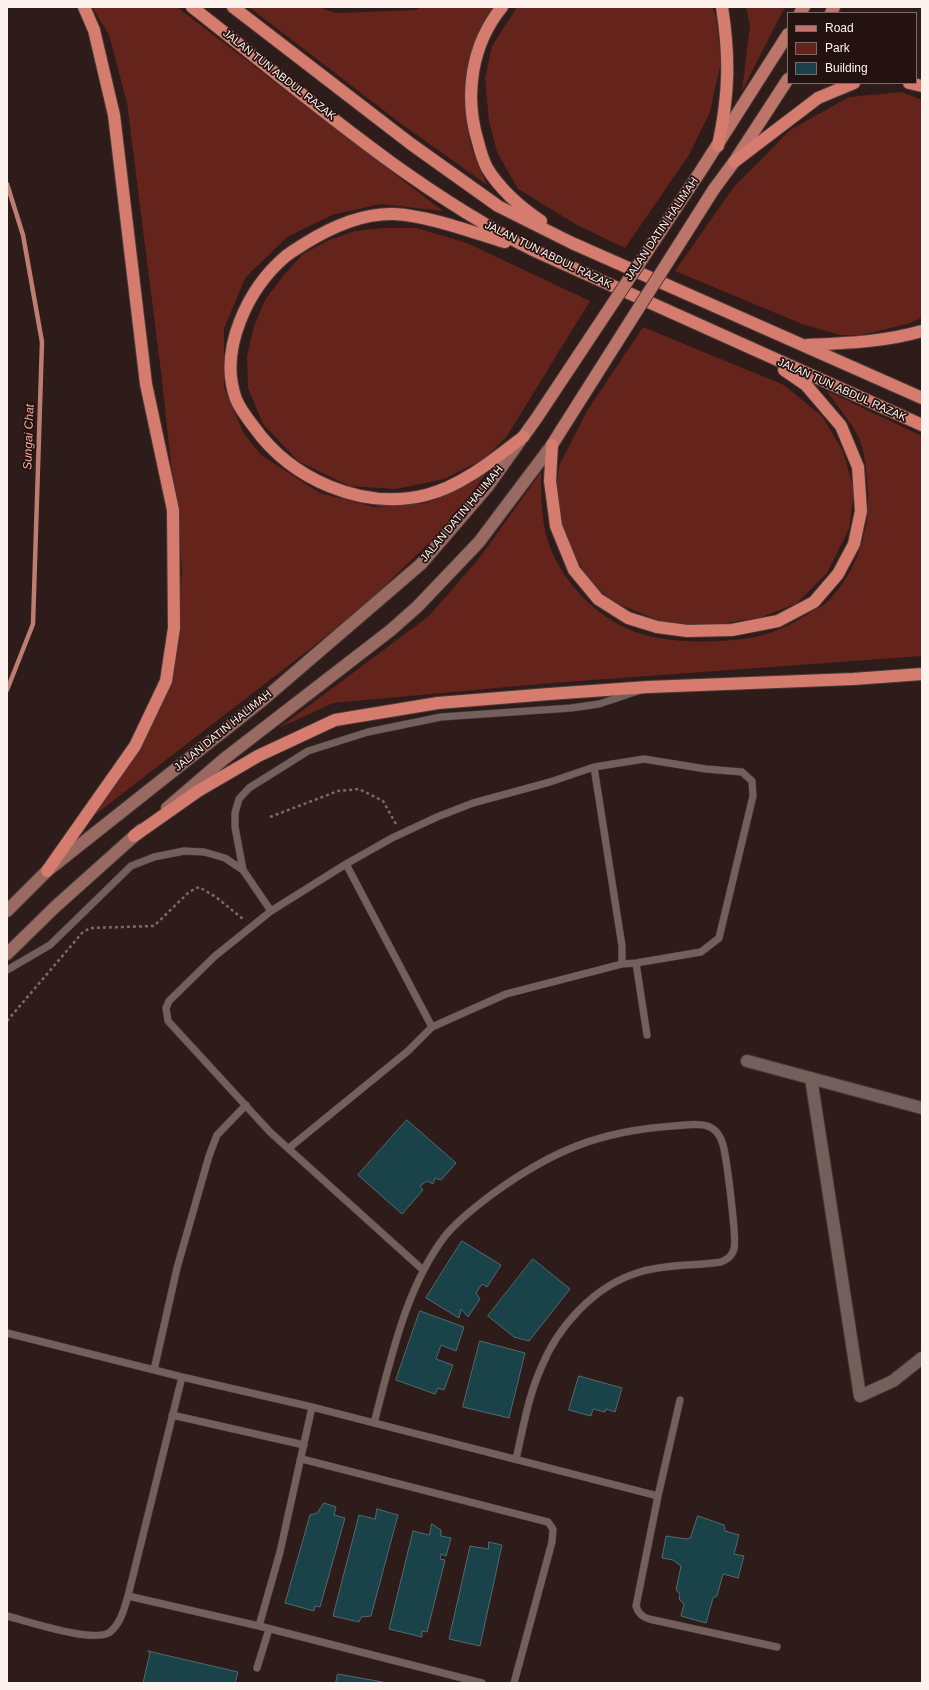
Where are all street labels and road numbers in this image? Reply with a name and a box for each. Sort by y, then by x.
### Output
street label: JALAN TUN ABDUL RAZAK [220,27,338,123]
street label: JALAN DATIN HALIMAH [623,175,701,283]
street label: JALAN TUN ABDUL RAZAK [482,219,614,291]
street label: JALAN TUN ABDUL RAZAK [776,356,908,424]
street label: JALAN DATIN HALIMAH [418,463,506,565]
street label: JALAN DATIN HALIMAH [172,688,274,774]

